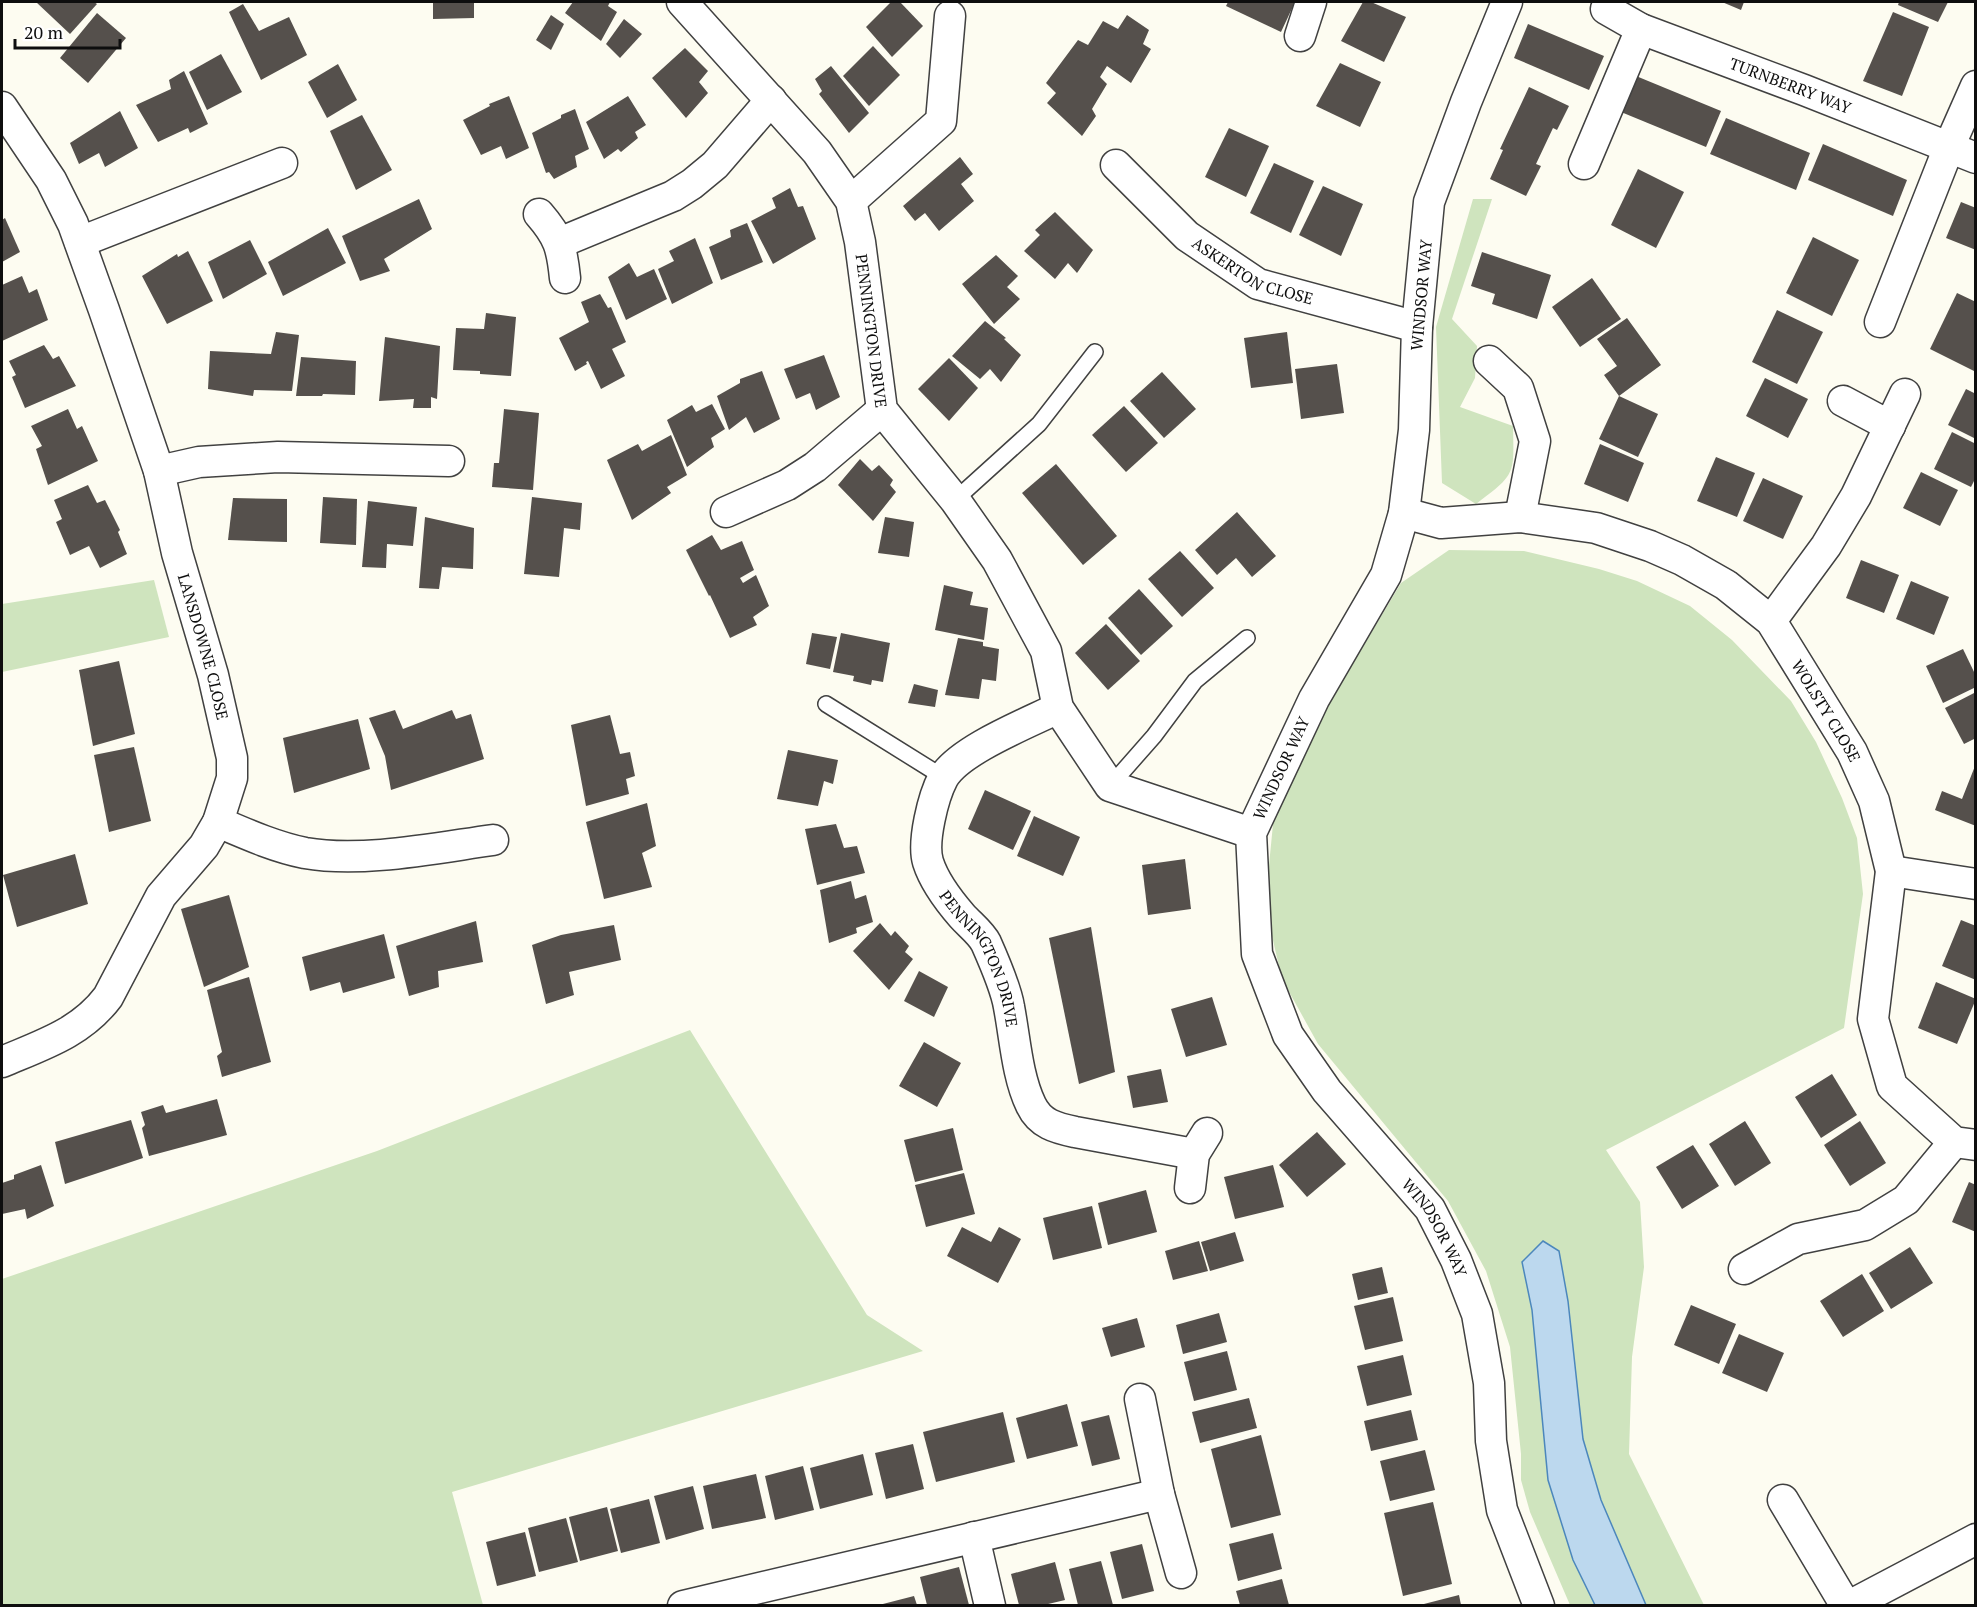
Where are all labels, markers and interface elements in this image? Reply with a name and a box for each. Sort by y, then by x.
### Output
scale bar [15,12,120,50]
text: 20 m [24,20,64,44]
street label: TURNBERRY WAY [1726,52,1855,119]
street label: ASKERTON CLOSE [1188,232,1316,309]
street label: WINDSOR WAY [1405,238,1437,351]
street label: PENNINGTON DRIVE [851,253,893,409]
street label: LANSDOWNE CLOSE [173,571,234,722]
street label: WOLSTY CLOSE [1787,656,1866,765]
street label: WINDSOR WAY [1247,712,1315,823]
street label: PENNINGTON DRIVE [934,886,1023,1029]
street label: WINDSOR WAY [1397,1174,1473,1280]

